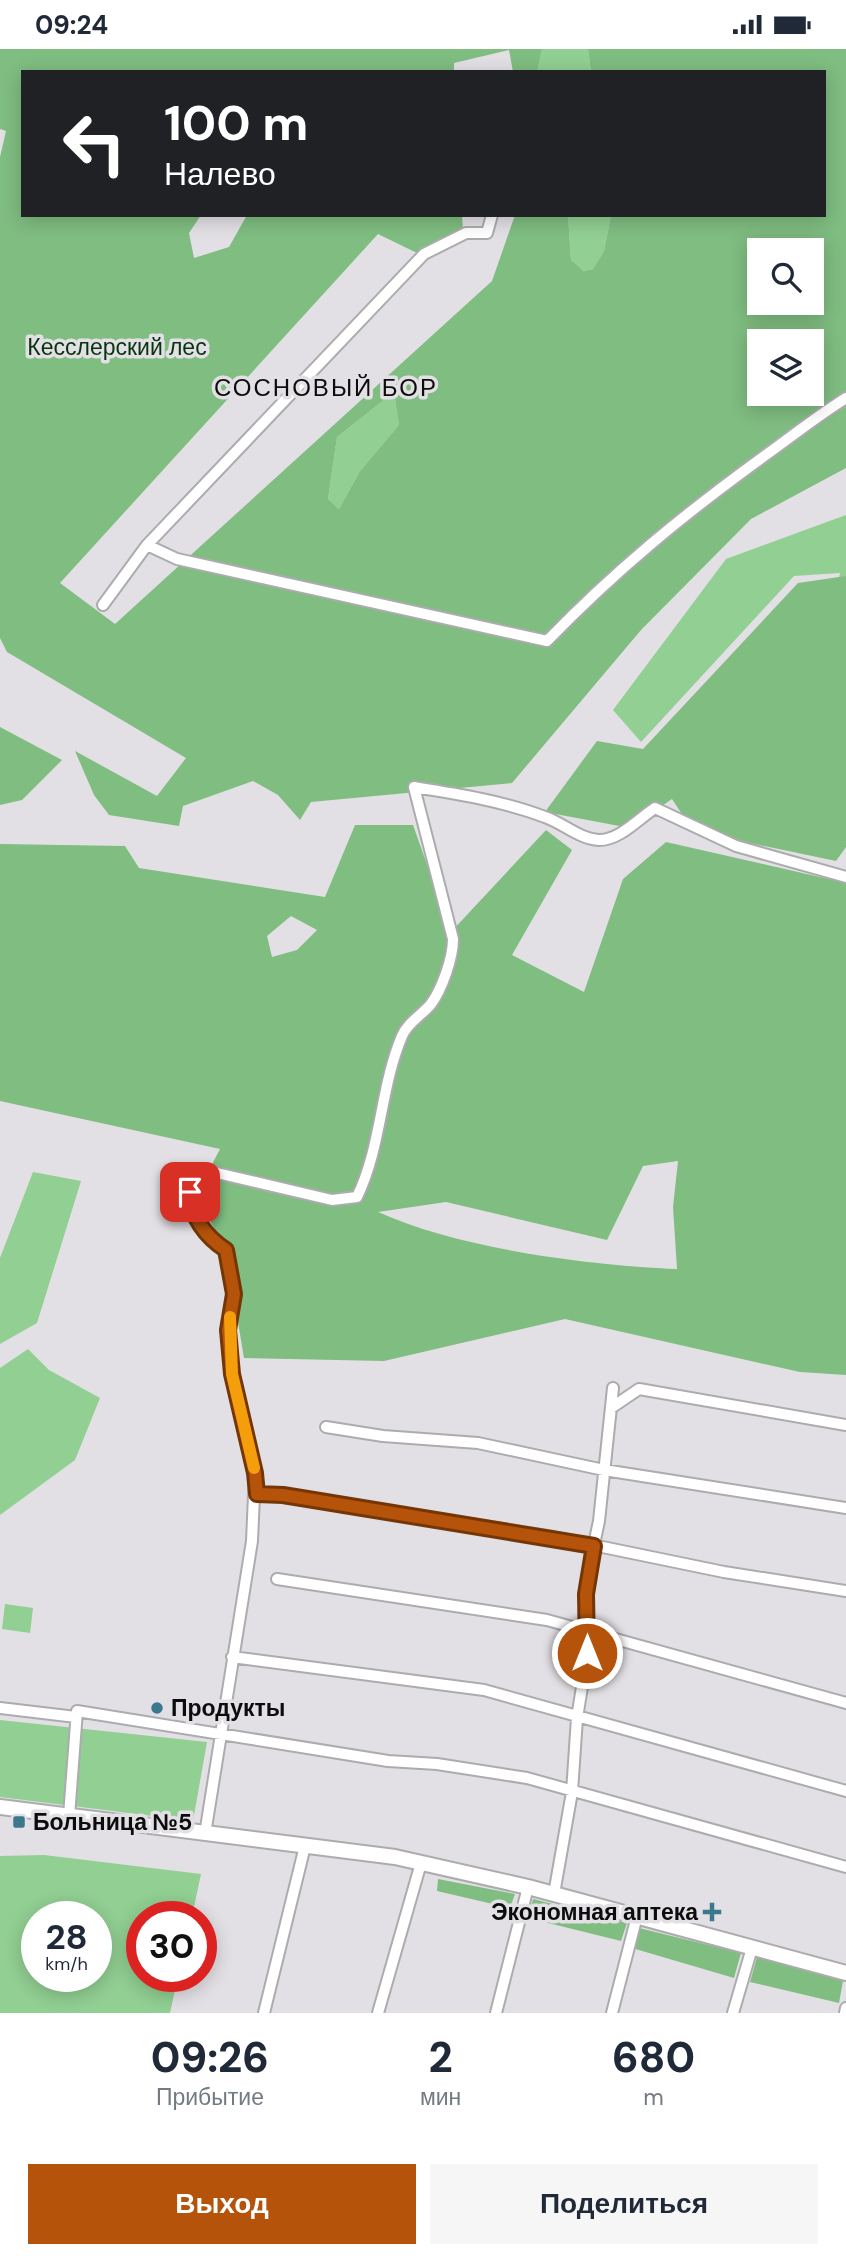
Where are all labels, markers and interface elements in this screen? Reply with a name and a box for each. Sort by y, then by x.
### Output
text: 09:24 [35,8,108,42]
text: 100 m [164,91,308,155]
icon: left [49,98,140,189]
text: Налево [164,153,276,195]
map controls [747,238,824,406]
button: search [747,238,824,315]
button: layers [747,329,824,406]
park label: Кесслерский лес [27,332,207,362]
district label: СОСНОВЫЙ БОР [214,372,438,403]
pin [160,1162,220,1222]
icon: arrive [171,1173,209,1211]
position arrow [550,1616,624,1690]
place label: Продукты [171,1693,285,1723]
marker: Продукты [149,1700,165,1716]
place label: Больница №5 [33,1807,192,1837]
marker: Больница №5 [11,1814,27,1830]
place label: Экономная аптека [491,1897,698,1927]
speed limit sign: 30 [126,1901,217,1992]
marker: Экономная аптека [704,1904,720,1920]
text: 28 [45,1914,88,1960]
text: km/h [45,1952,88,1976]
text: 09:26 [151,2030,269,2085]
text: 2 [428,2030,453,2085]
text: 680 [612,2030,695,2085]
text: Прибытие [156,2082,264,2112]
text: мин [420,2082,461,2112]
text: m [643,2082,664,2112]
button: Выход [28,2164,416,2244]
button: Поделиться [430,2164,818,2244]

